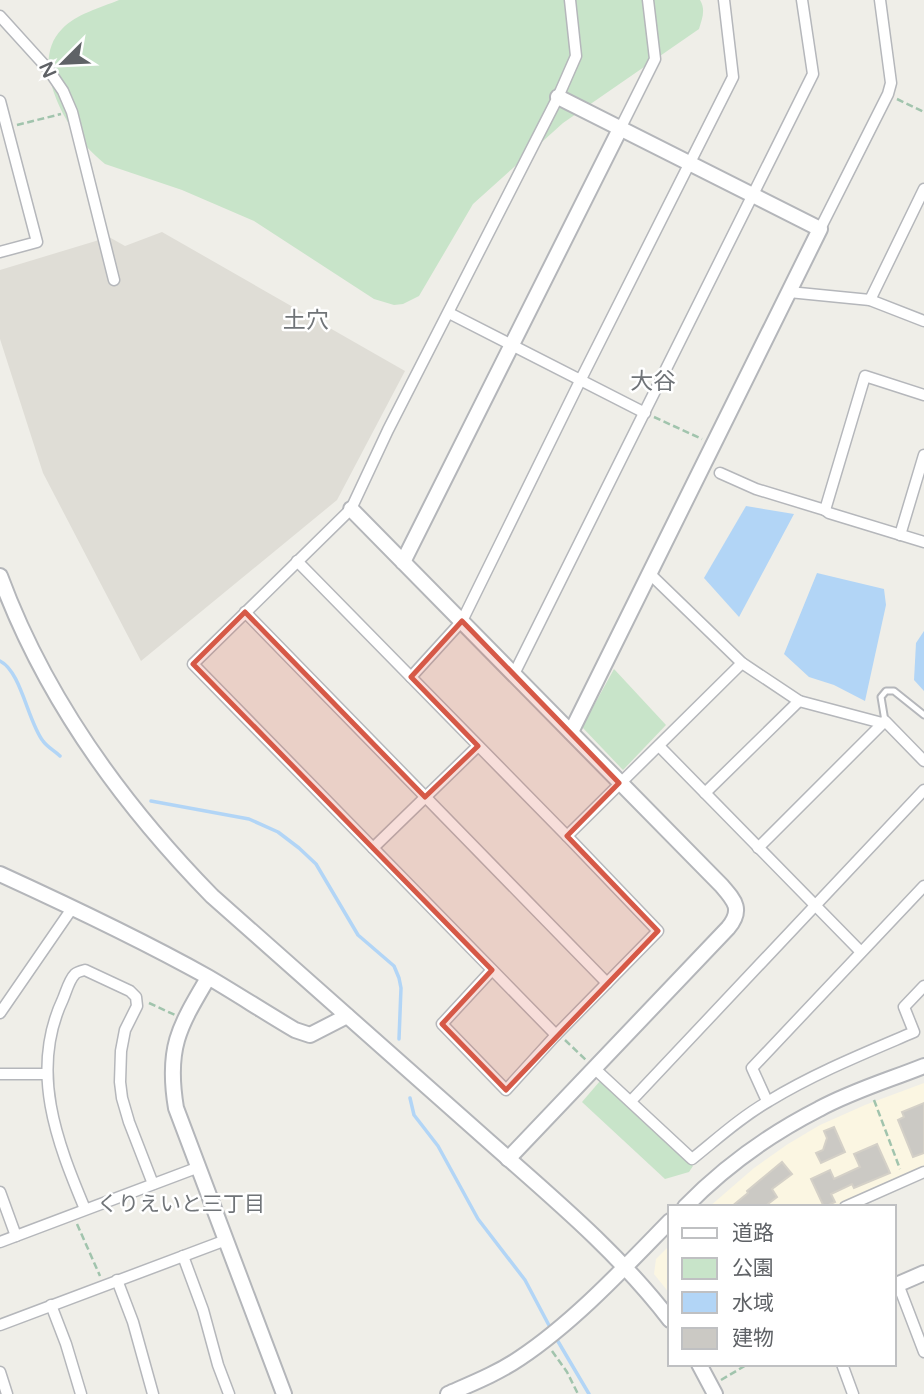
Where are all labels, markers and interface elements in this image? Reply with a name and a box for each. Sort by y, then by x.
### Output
north arrow [28,28,98,98]
text: N [35,58,62,81]
district label: 土穴 [283,307,329,335]
district label: 大谷 [630,368,676,396]
district label: くりえいと三丁目 [97,1192,265,1217]
legend [668,1205,896,1366]
text: 道路 [732,1221,774,1246]
text: 公園 [732,1256,774,1281]
text: 水域 [732,1291,774,1316]
text: 建物 [732,1326,774,1351]

